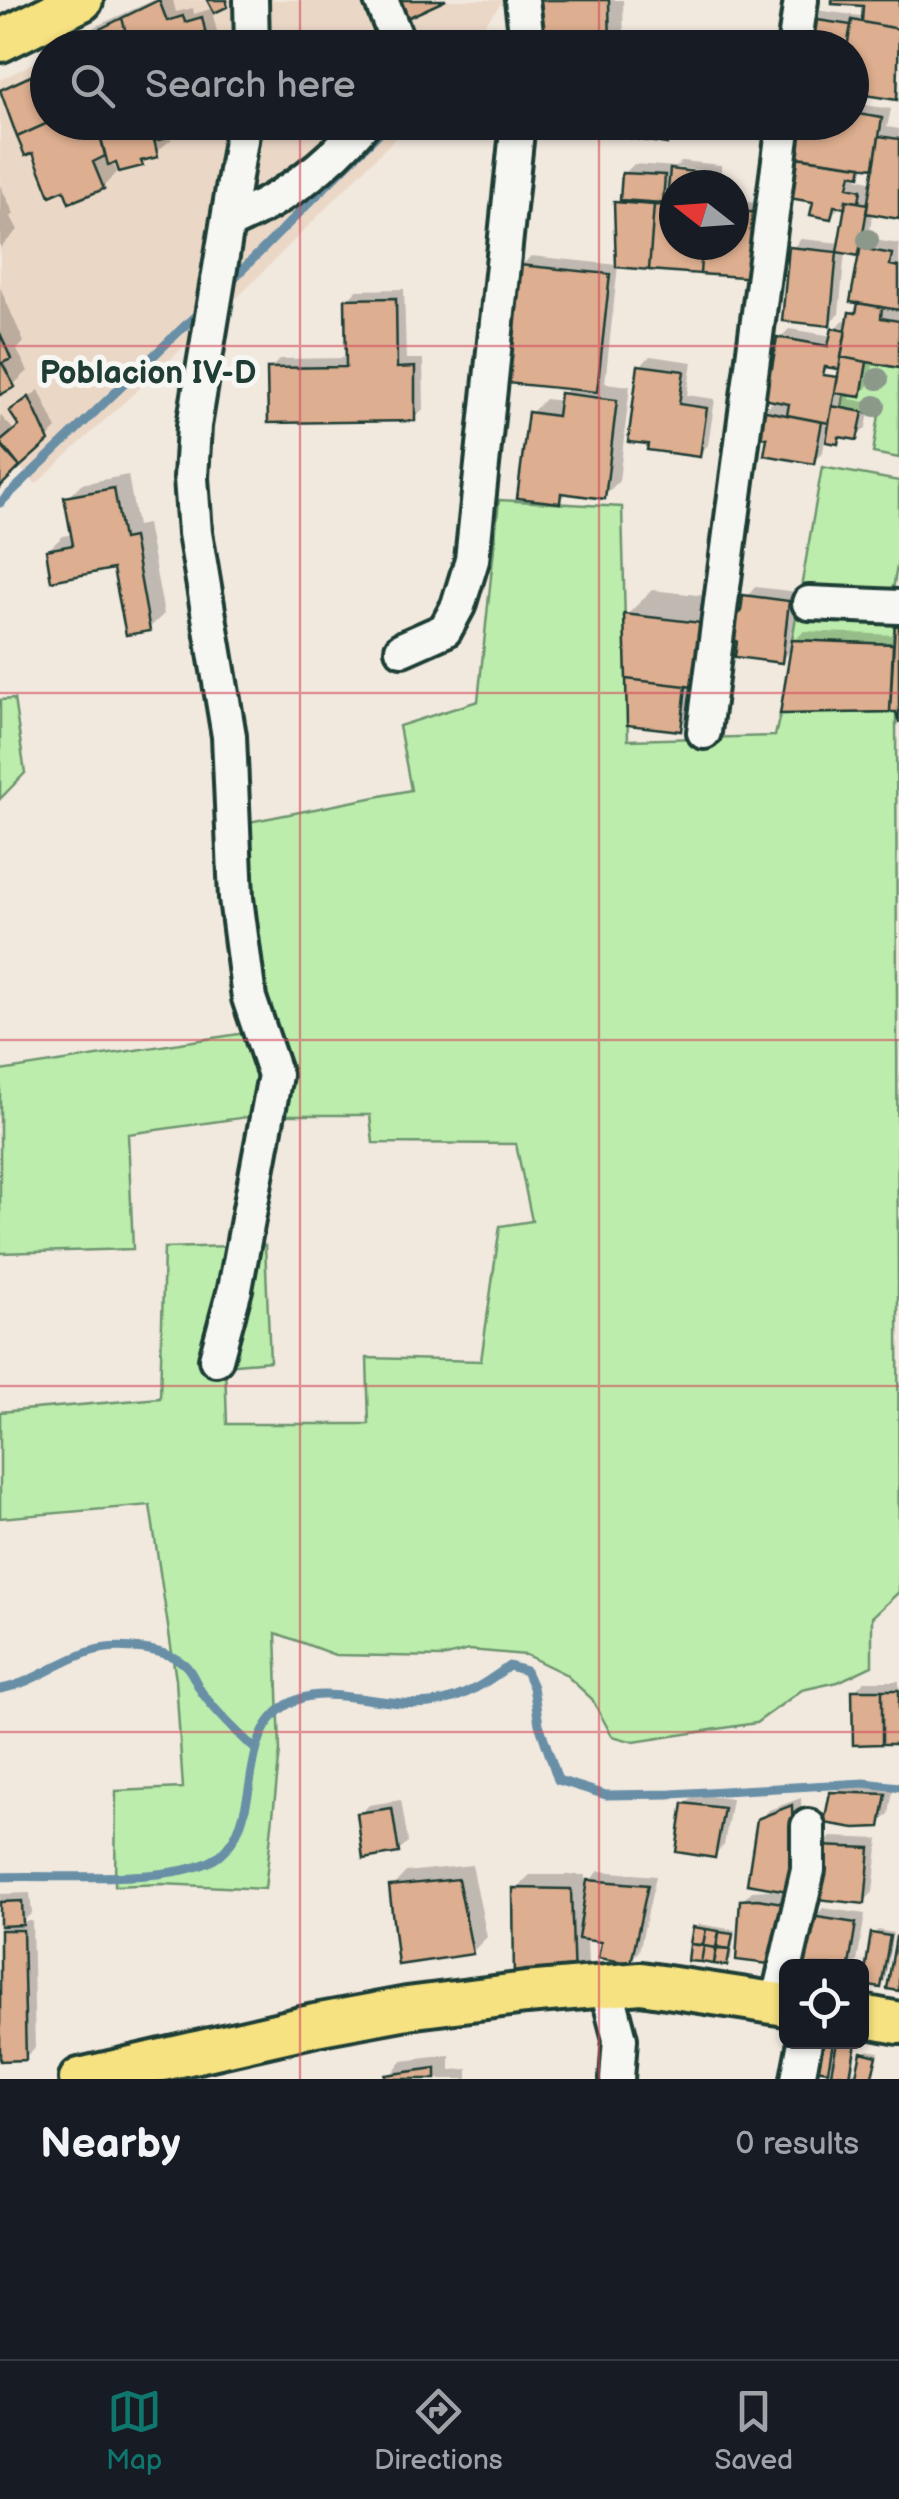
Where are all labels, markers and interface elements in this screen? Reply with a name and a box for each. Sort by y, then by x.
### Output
search box [30,30,869,140]
icon: search [65,58,120,113]
text: Search here [145,63,356,108]
north arrow [659,170,749,260]
district label: Poblacion IV-D [40,354,256,393]
map controls [779,1959,869,2049]
button: locate [779,1959,869,2049]
text: Nearby [40,2119,180,2170]
text: 0 results [736,2125,859,2164]
tab: Map [106,2384,162,2477]
tab: Directions [374,2384,503,2477]
tab: Saved [715,2384,793,2477]

